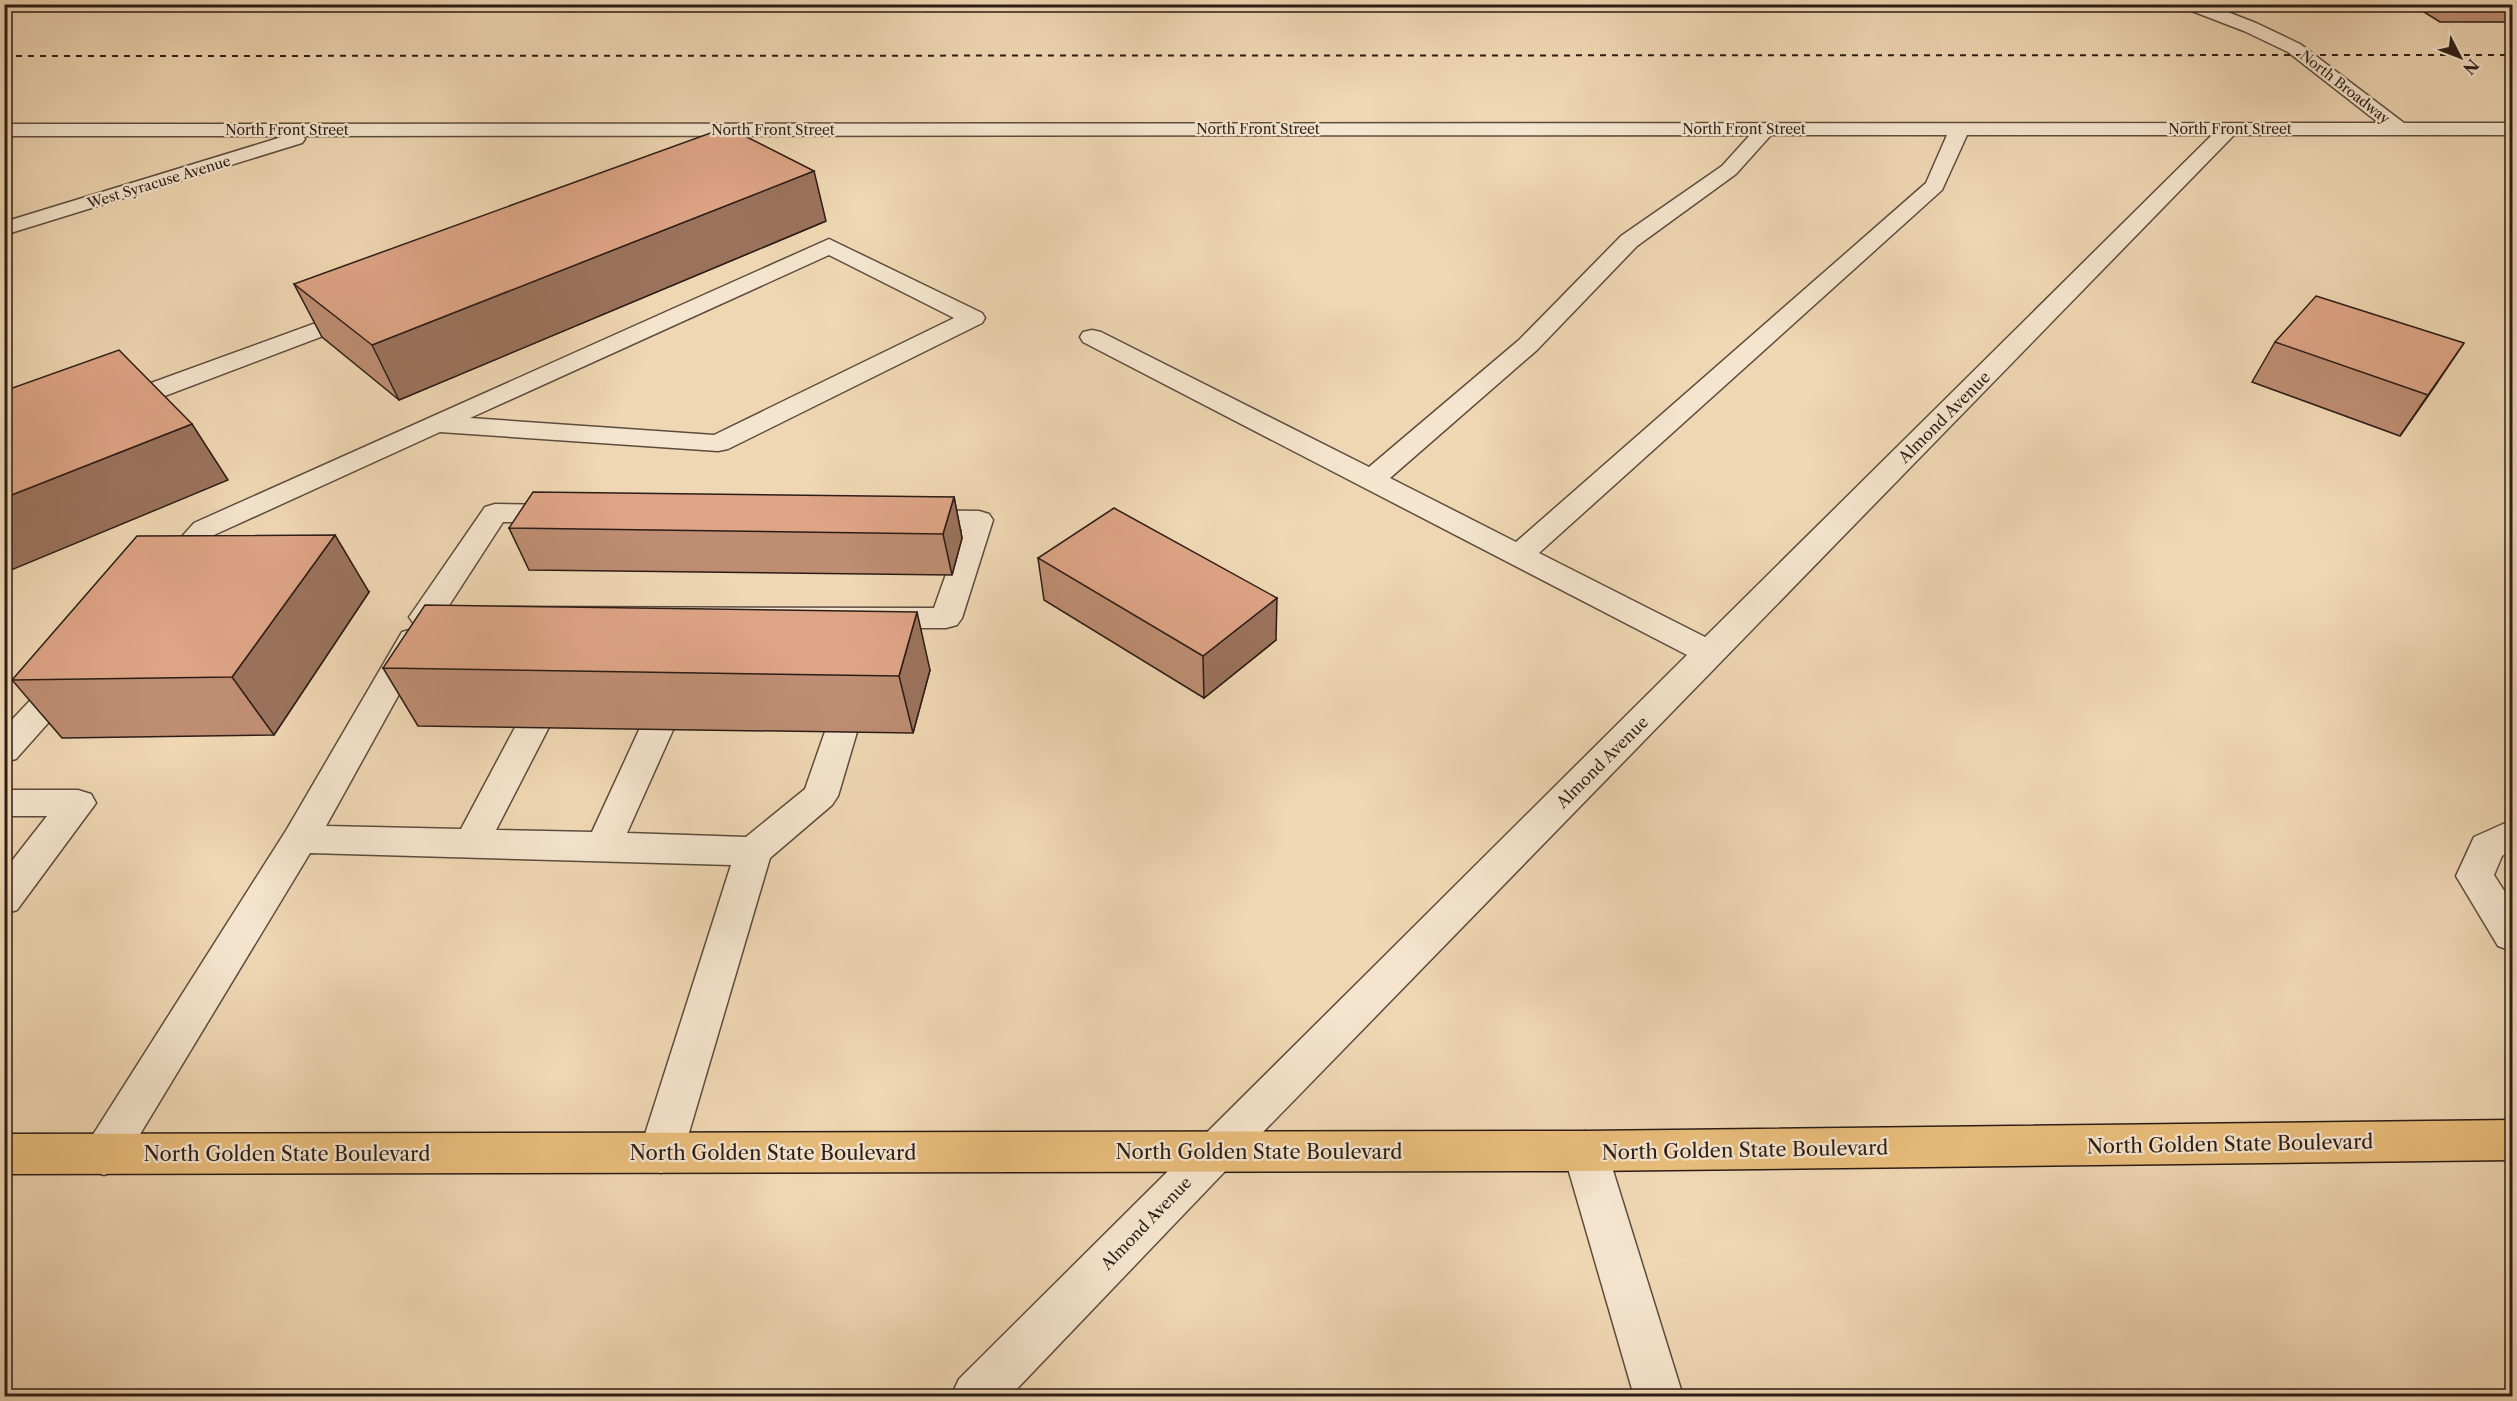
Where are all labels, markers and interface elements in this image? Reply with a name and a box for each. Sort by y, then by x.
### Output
north arrow [2430,27,2490,87]
street label: North Broadway [2297,46,2394,128]
text: N [2459,55,2483,79]
street label: North Front Street [1196,120,1320,138]
street label: North Front Street [1682,120,1806,138]
street label: North Front Street [2168,120,2292,138]
street label: North Front Street [225,121,349,139]
street label: North Front Street [711,121,835,139]
street label: West Syracuse Avenue [84,152,233,213]
street label: Almond Avenue [1893,367,1994,468]
street label: Almond Avenue [1551,712,1652,813]
street label: North Golden State Boulevard [2086,1129,2374,1159]
street label: North Golden State Boulevard [1601,1135,1889,1165]
street label: North Golden State Boulevard [1116,1140,1402,1164]
street label: North Golden State Boulevard [630,1141,916,1165]
street label: North Golden State Boulevard [144,1142,430,1166]
street label: Almond Avenue [1096,1172,1195,1274]

